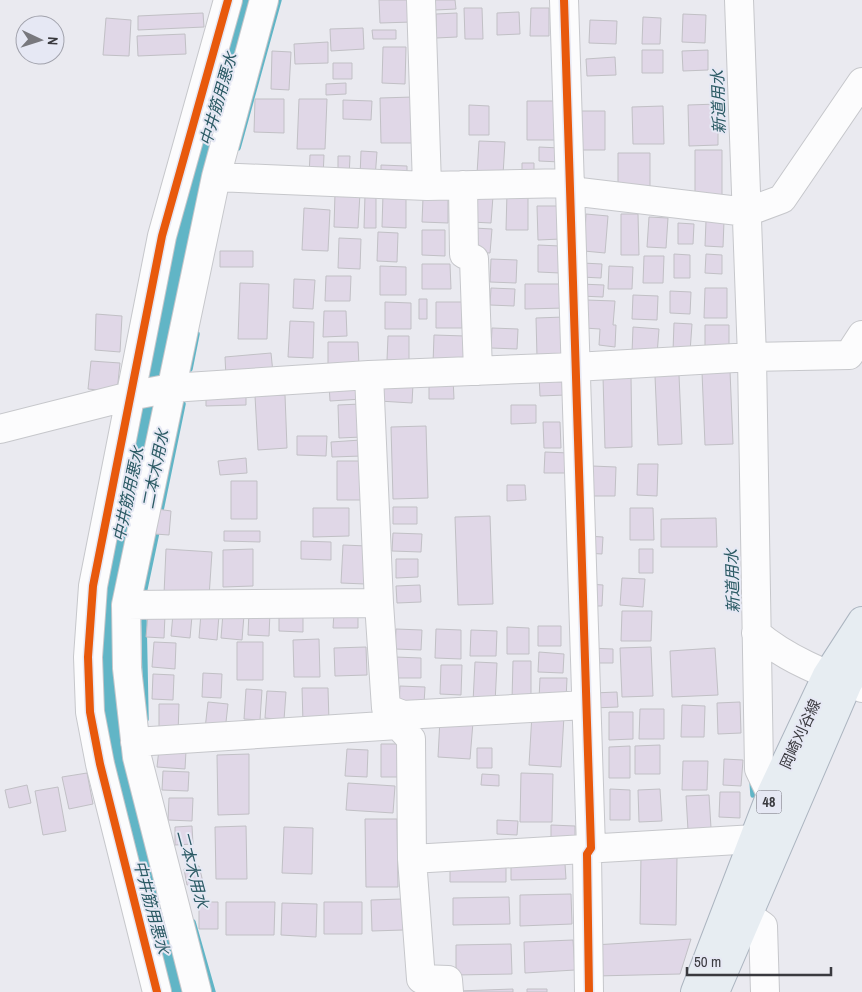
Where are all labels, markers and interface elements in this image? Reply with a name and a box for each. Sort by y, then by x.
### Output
north arrow [15,15,65,65]
text: N [44,36,62,46]
water label: 中井筋用悪水 [194,48,242,148]
water label: 新道用水 [706,68,730,134]
water label: 二本木用水 [137,426,174,510]
water label: 中井筋用悪水 [107,443,149,543]
water label: 新道用水 [720,547,744,613]
street label: 岡崎刈谷線 [775,696,825,772]
road number: 48 [756,790,782,814]
water label: 二本木用水 [172,828,214,912]
water label: 中井筋用悪水 [129,858,176,958]
scale bar [687,944,831,976]
text: 50 m [694,951,721,972]

